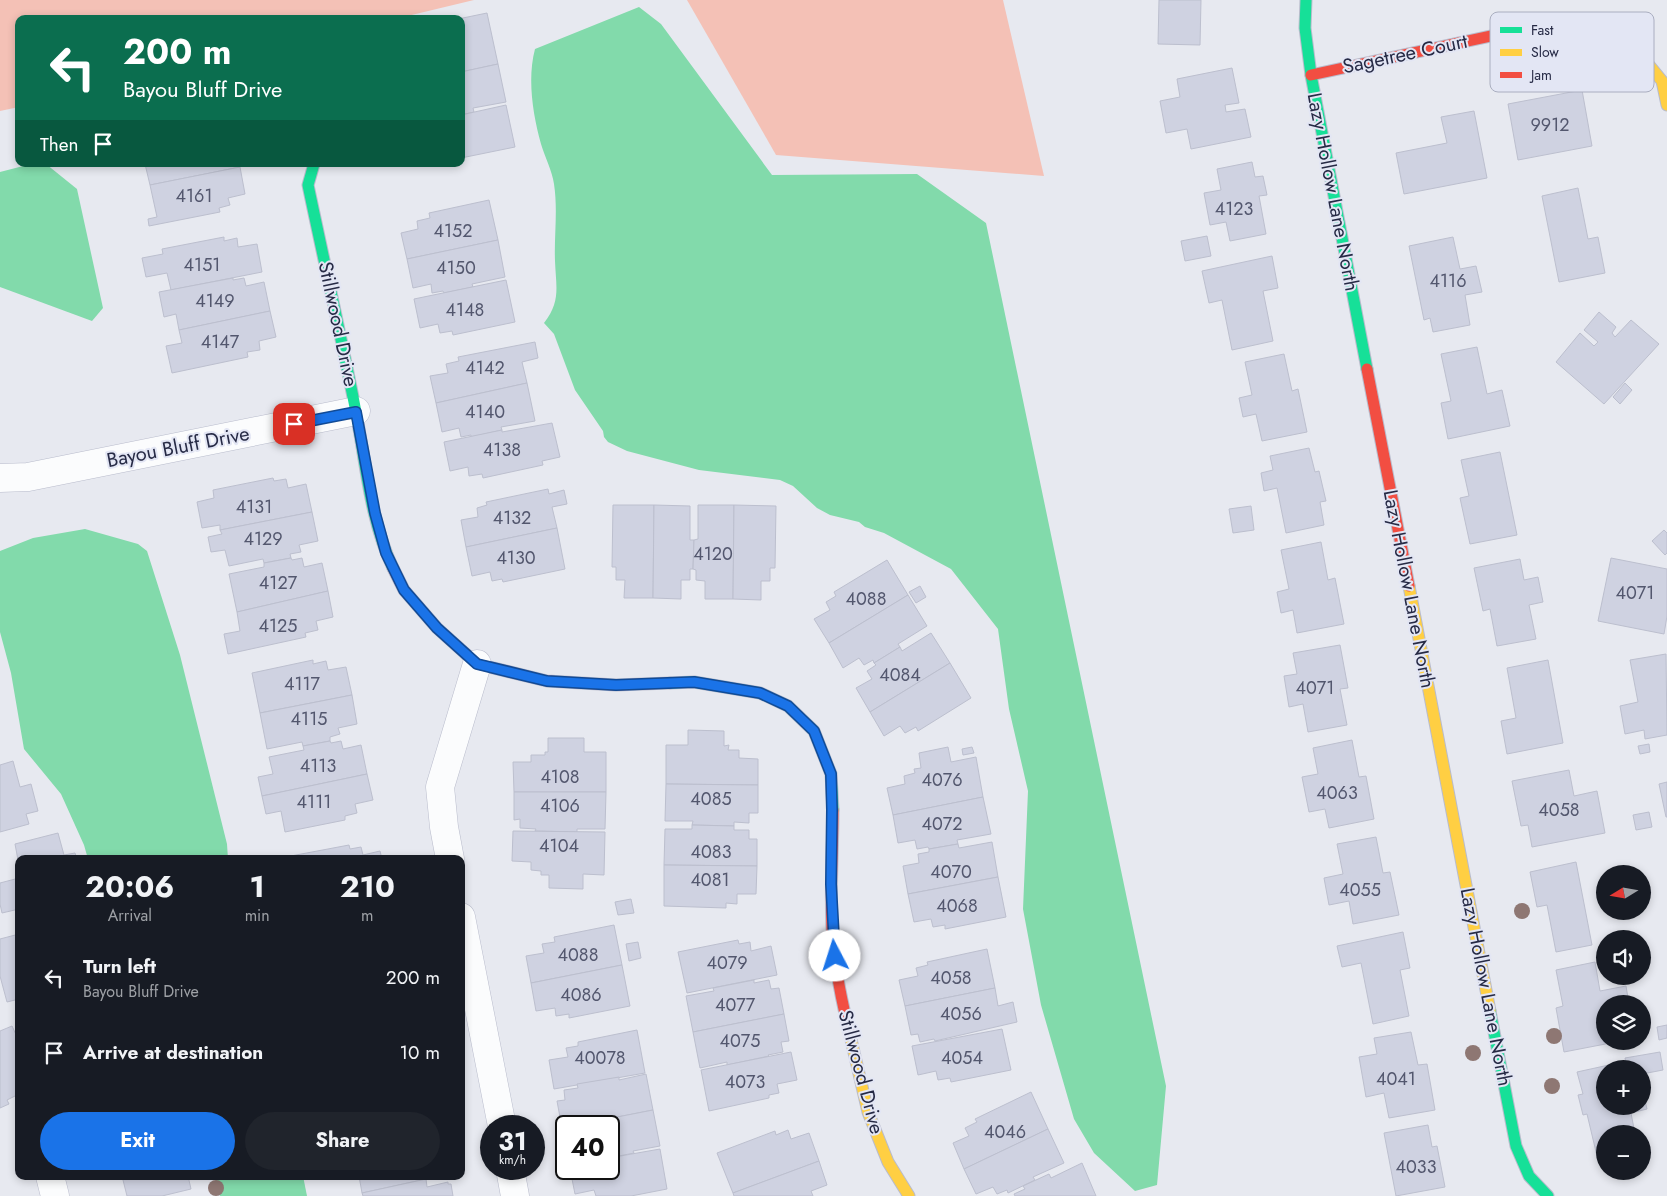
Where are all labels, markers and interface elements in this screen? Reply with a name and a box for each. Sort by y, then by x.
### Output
legend [1490,12,1654,92]
text: Fast [1531,20,1554,40]
text: 200 m [123,27,232,77]
street label: Sagetree Court [1340,27,1470,81]
icon: left [40,35,105,100]
text: Slow [1531,42,1559,62]
text: Jam [1529,65,1552,85]
text: Bayou Bluff Drive [123,73,282,105]
street label: Lazy Hollow Lane North [1300,90,1366,294]
house number: 9912 [1530,112,1570,138]
icon: arrive [89,130,117,158]
text: Then [40,131,79,158]
house number: 4161 [175,183,213,209]
house number: 4123 [1215,196,1253,222]
house number: 4152 [434,218,473,244]
house number: 4151 [184,252,220,278]
house number: 4150 [436,255,476,281]
street label: Stillwood Drive [311,259,365,389]
house number: 4116 [1429,268,1467,294]
house number: 4149 [195,288,235,314]
house number: 4148 [446,297,484,323]
house number: 4147 [201,329,240,355]
house number: 4142 [465,355,505,381]
house number: 4140 [465,399,505,425]
pin [273,403,315,445]
icon: arrive [280,410,308,438]
street label: Bayou Bluff Drive [104,419,252,475]
house number: 4138 [483,437,521,463]
street label: Lazy Hollow Lane North [1376,487,1442,691]
house number: 4131 [236,494,272,520]
house number: 4132 [493,505,531,531]
house number: 4129 [243,526,283,552]
house number: 4120 [693,541,733,567]
house number: 4130 [496,545,536,571]
house number: 4127 [259,570,298,596]
house number: 4071 [1616,580,1654,606]
house number: 4088 [846,586,886,612]
house number: 4125 [259,613,298,639]
house number: 4084 [879,662,921,688]
house number: 4117 [284,671,321,697]
house number: 4071 [1296,675,1334,701]
house number: 4115 [291,706,327,732]
house number: 4113 [300,753,336,779]
house number: 4108 [540,764,580,790]
house number: 4076 [921,767,963,793]
house number: 4063 [1316,780,1358,806]
house number: 4085 [690,786,732,812]
house number: 4111 [297,789,331,815]
house number: 4106 [540,793,580,819]
house number: 4058 [1538,797,1580,823]
house number: 4072 [922,811,963,837]
house number: 4104 [539,833,579,859]
house number: 4083 [691,839,732,865]
house number: 4070 [930,859,972,885]
text: 20:06 [85,865,174,908]
text: 1 [250,865,265,908]
text: 210 [340,865,395,908]
north arrow [1596,865,1651,920]
map controls [1596,865,1651,1180]
house number: 4081 [690,867,730,893]
house number: 4055 [1339,877,1381,903]
street label: Lazy Hollow Lane North [1453,885,1519,1089]
house number: 4068 [936,893,978,919]
text: Arrival [108,904,152,927]
text: min [245,904,270,927]
text: m [361,904,374,927]
position arrow [808,929,860,981]
button: sound [1596,930,1651,985]
house number: 4088 [558,942,598,968]
house number: 4079 [706,950,748,976]
text: Turn left [83,953,156,980]
icon: left [40,964,68,992]
text: 200 m [386,964,440,991]
house number: 4058 [930,965,972,991]
text: Bayou Bluff Drive [83,980,199,1003]
house number: 4086 [560,982,602,1008]
house number: 4077 [715,992,756,1018]
button: layers [1596,995,1651,1050]
house number: 4056 [940,1001,982,1027]
street label: Stillwood Drive [831,1007,891,1137]
house number: 4075 [720,1028,760,1054]
icon: arrive [40,1039,68,1067]
text: Arrive at destination [83,1039,263,1066]
text: 10 m [400,1039,440,1066]
house number: 40078 [574,1045,626,1071]
house number: 4054 [941,1045,983,1071]
button: + [1596,1060,1651,1115]
house number: 4041 [1376,1066,1416,1092]
house number: 4073 [725,1069,765,1095]
button: Exit [40,1112,235,1170]
button: Share [245,1112,440,1170]
speed limit sign: 40 [555,1115,620,1180]
house number: 4046 [984,1119,1026,1145]
text: 31 [498,1123,527,1159]
button: − [1596,1125,1651,1180]
text: km/h [499,1151,526,1169]
house number: 4033 [1396,1154,1437,1180]

